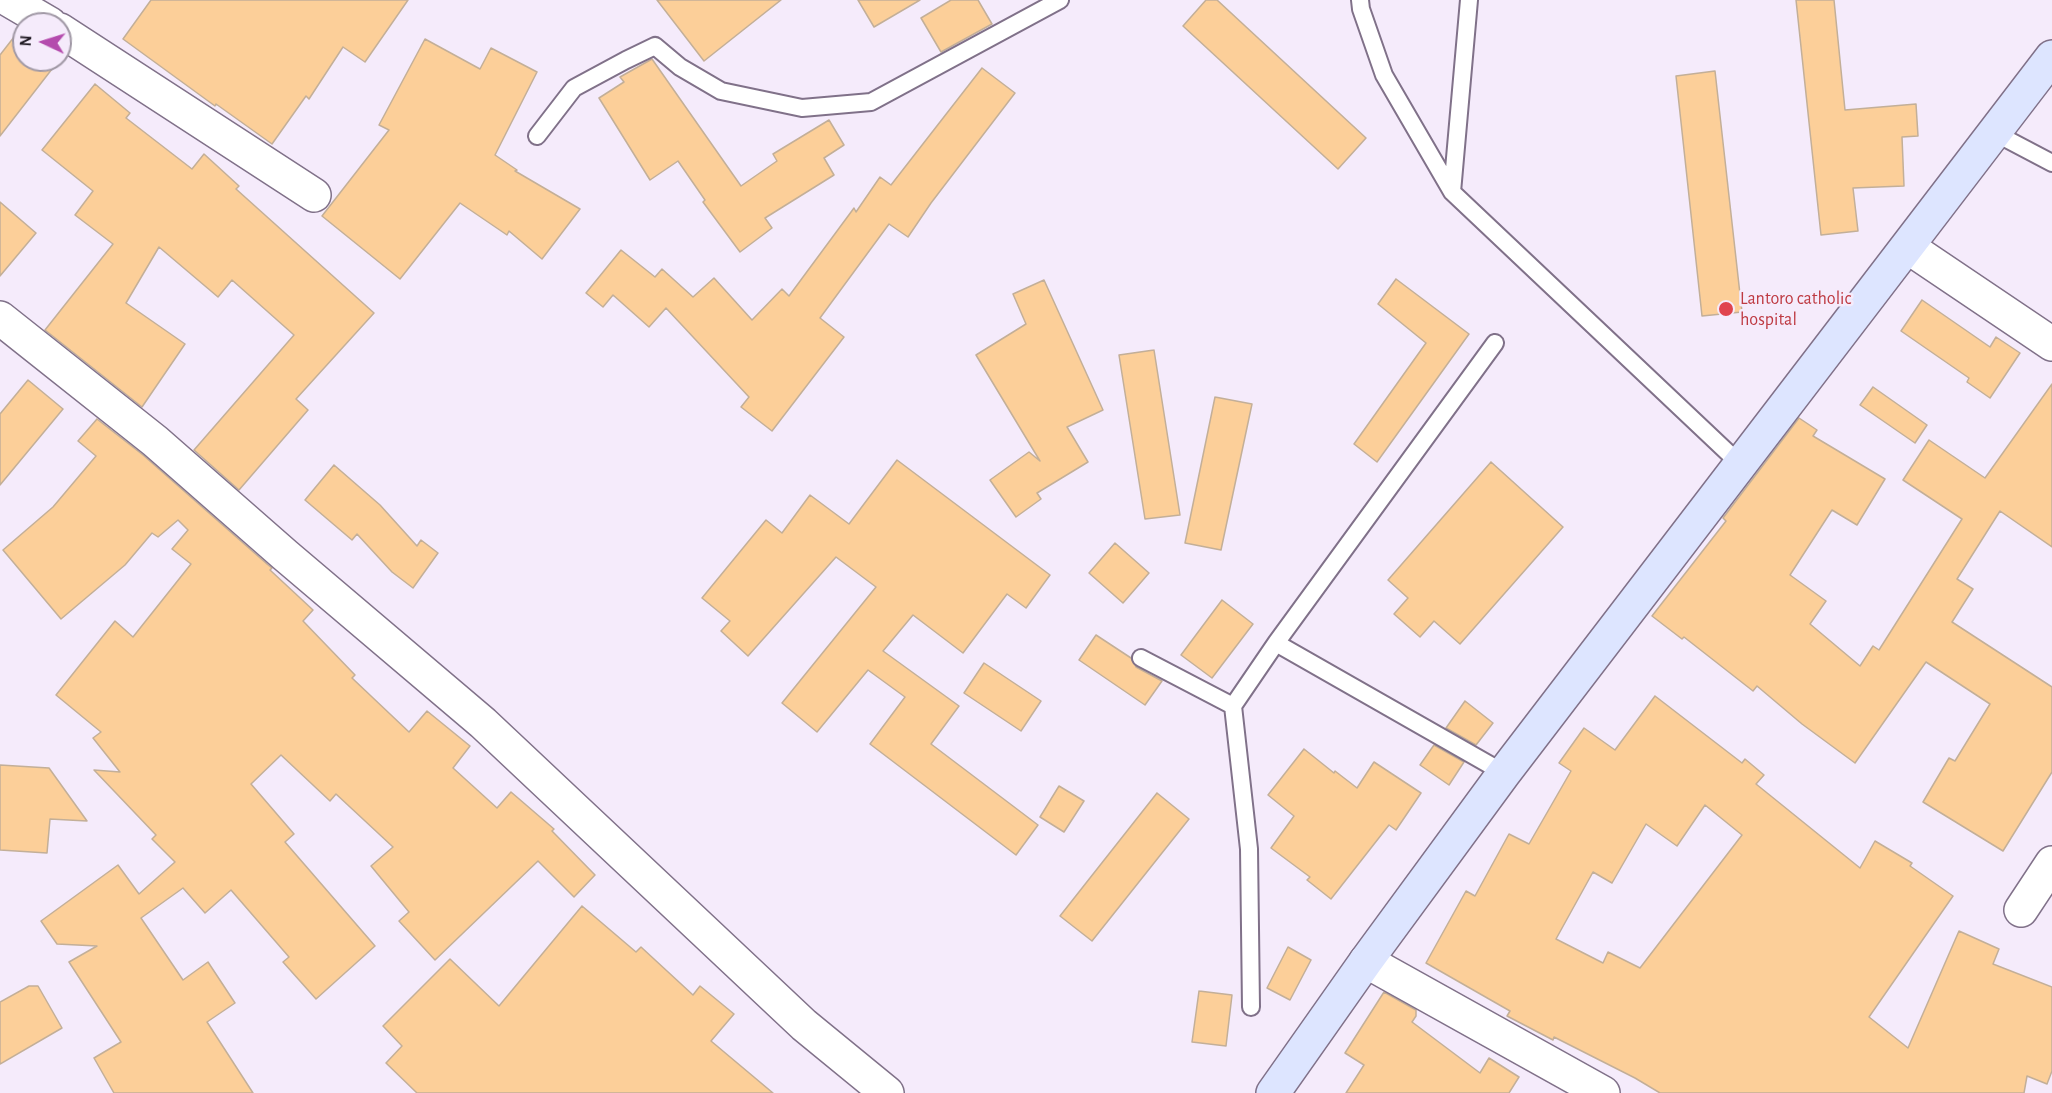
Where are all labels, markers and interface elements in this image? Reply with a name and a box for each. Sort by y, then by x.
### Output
north arrow [12,12,72,72]
text: N [18,35,34,47]
place label: Lantoro catholic hospital [1740,288,1851,330]
marker: Lantoro catholic hospital [1717,300,1735,318]

